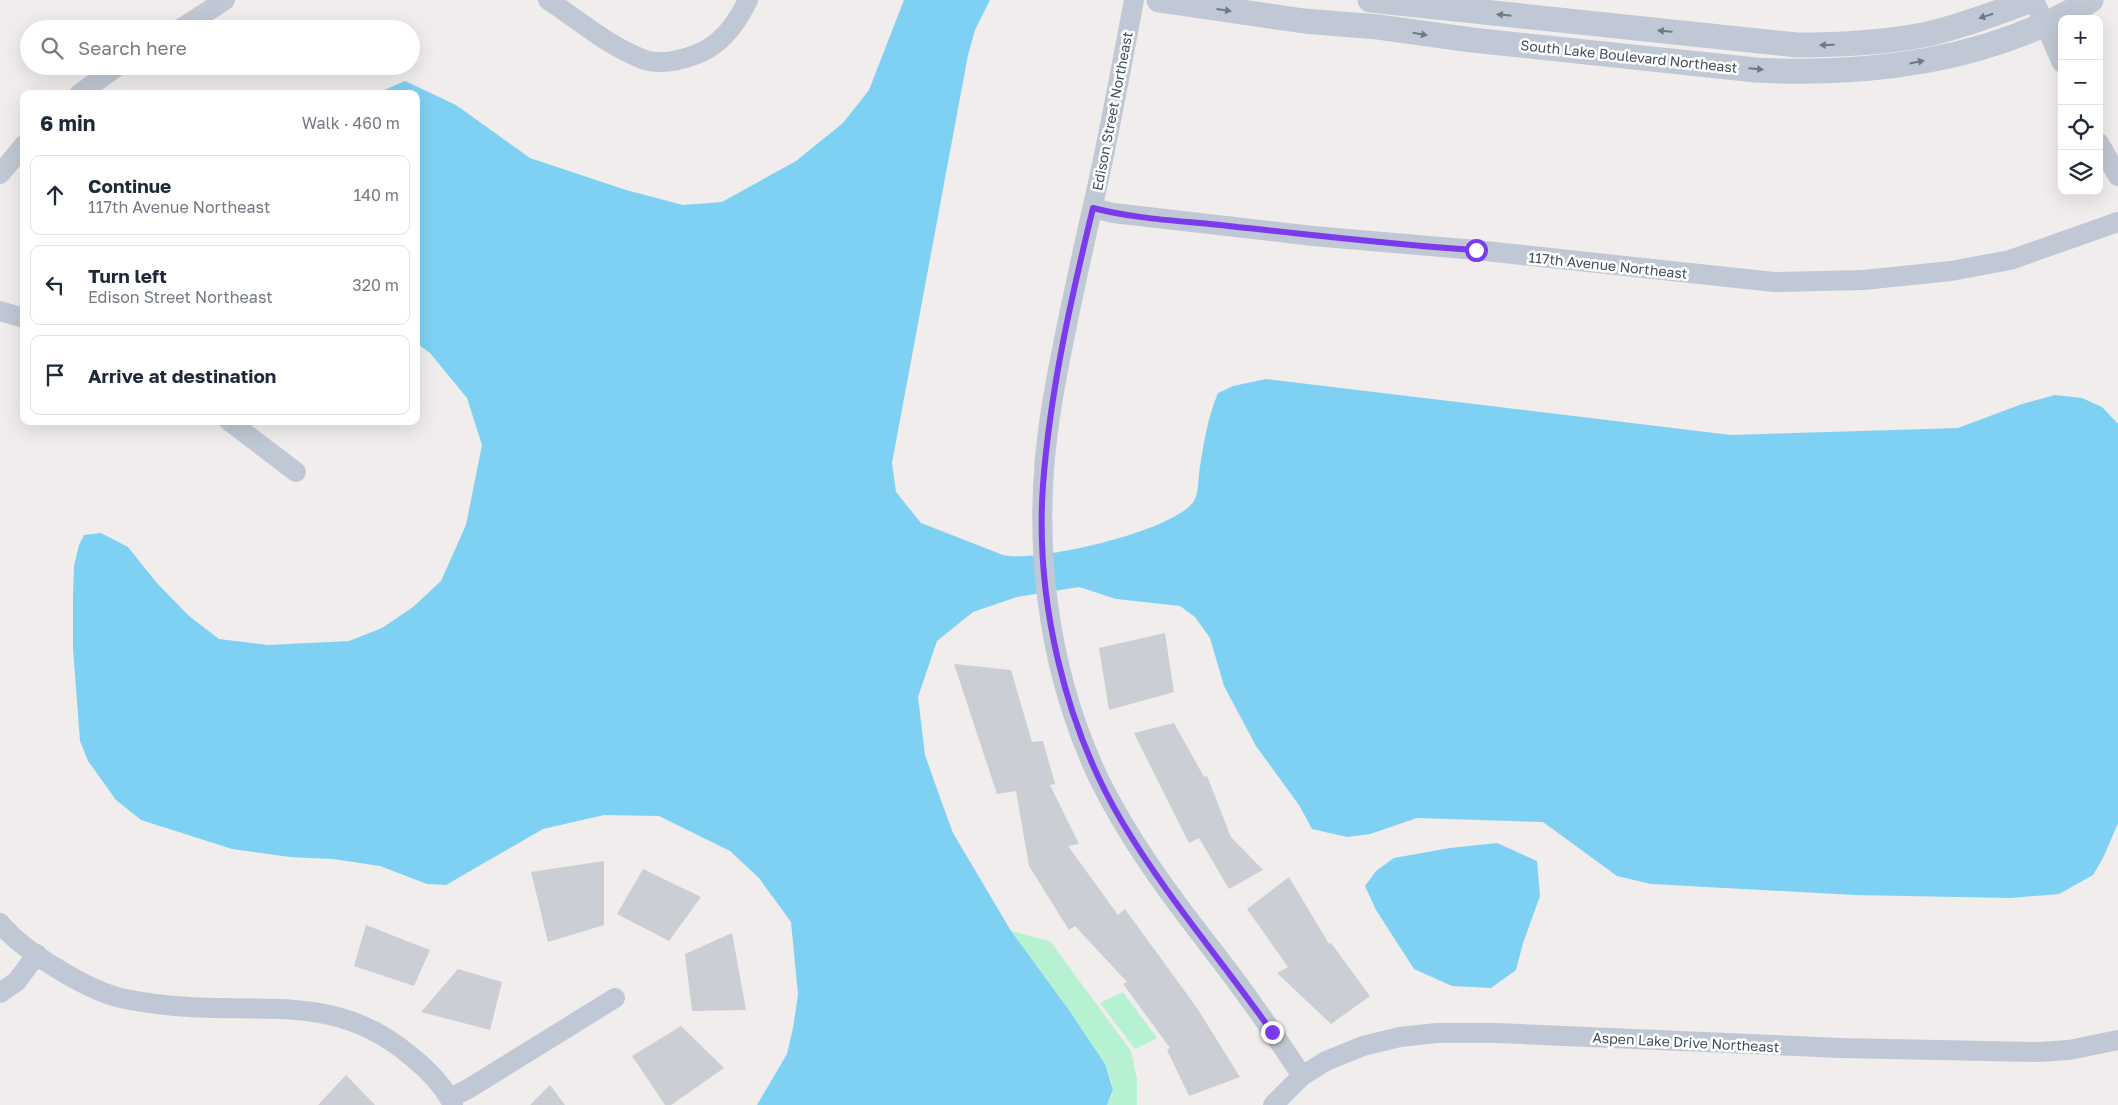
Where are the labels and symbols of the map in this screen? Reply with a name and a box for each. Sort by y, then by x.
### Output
one-way arrow [1216,7,1232,15]
one-way arrow [1495,11,1511,19]
one-way arrow [1978,12,1993,20]
one-way arrow [1657,27,1673,35]
street label: Edison Street Northeast [1088,30,1136,192]
one-way arrow [1412,30,1428,38]
street label: South Lake Boulevard Northeast [1520,36,1738,76]
one-way arrow [1819,41,1835,49]
one-way arrow [1910,57,1926,65]
one-way arrow [1748,66,1764,74]
route start [1465,239,1488,262]
street label: 117th Avenue Northeast [1528,248,1688,282]
route end [1261,1021,1284,1044]
street label: Aspen Lake Drive Northeast [1592,1029,1780,1055]

